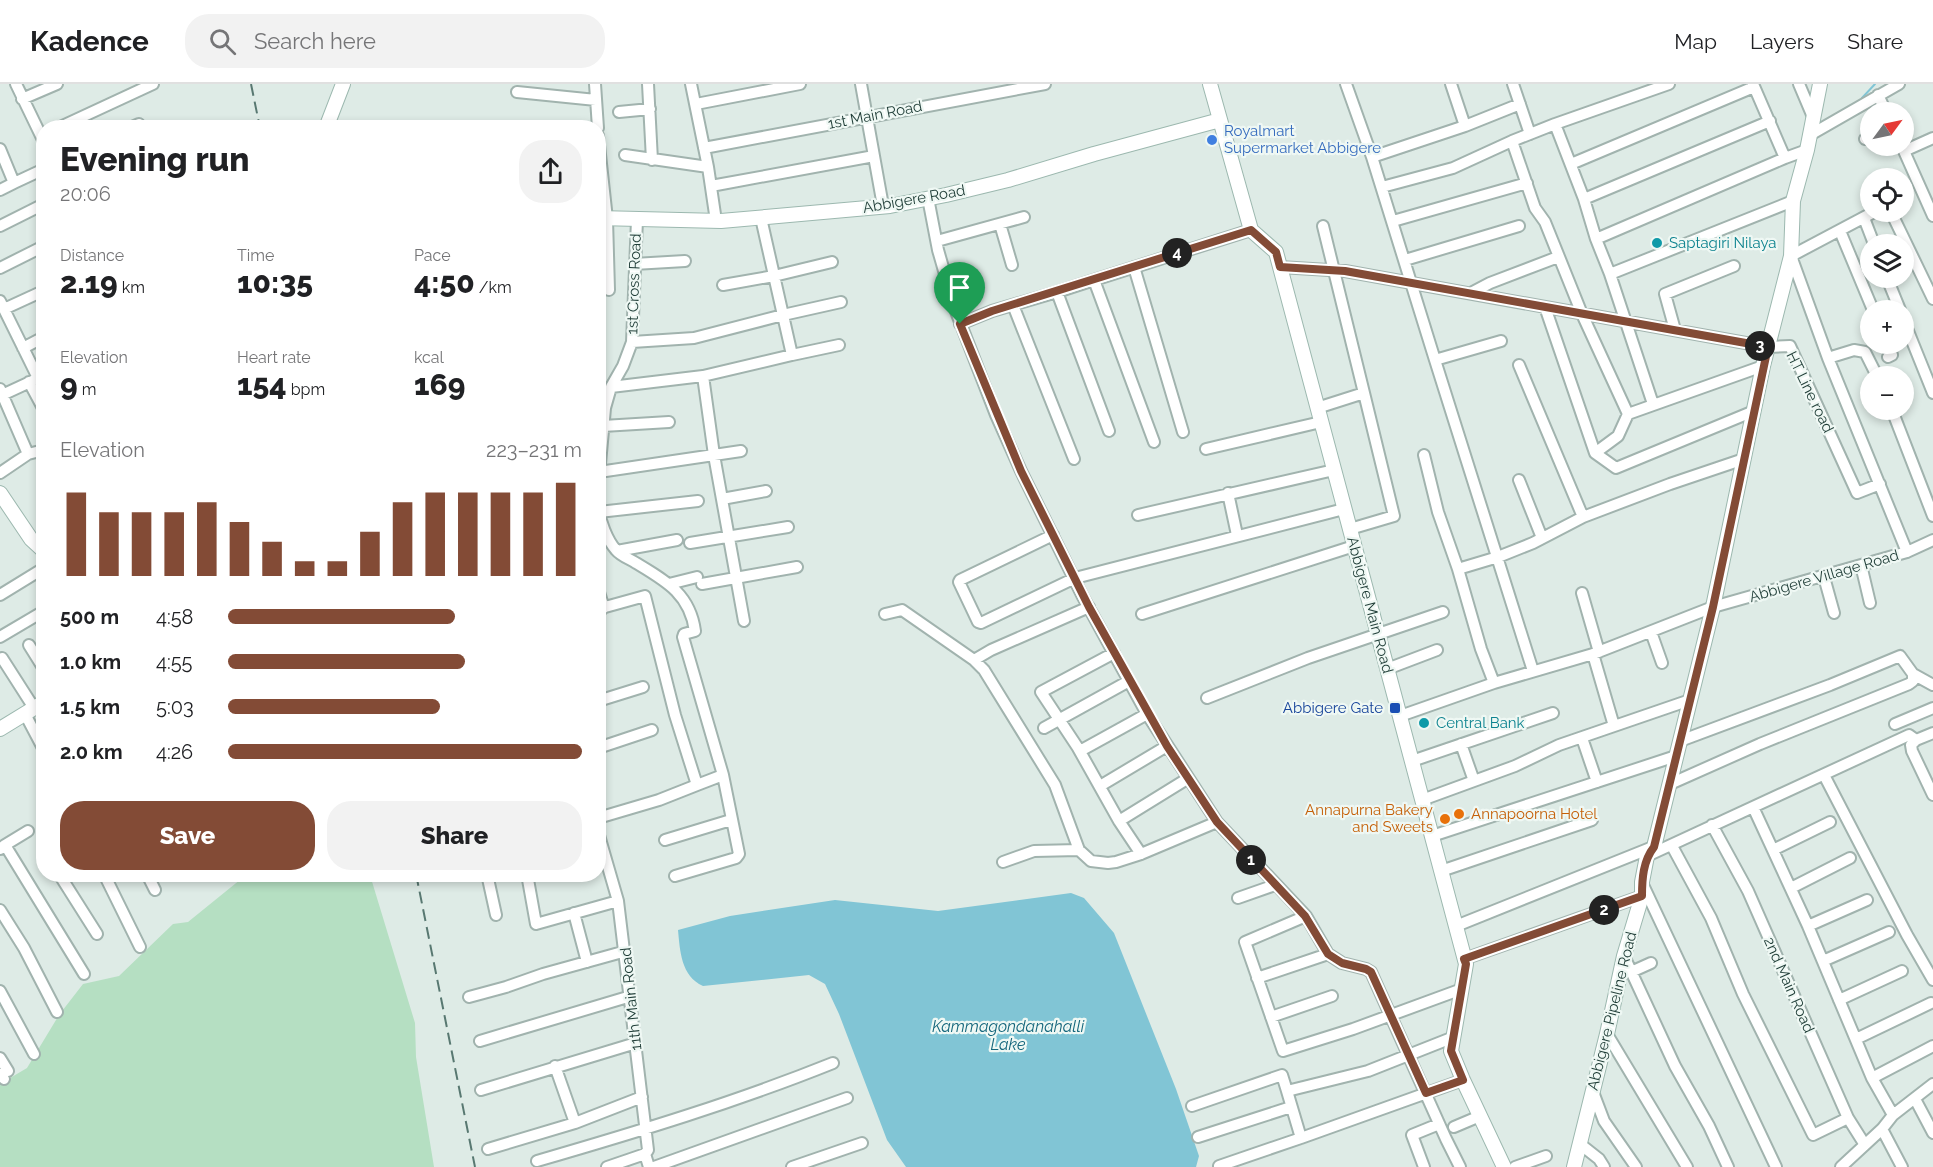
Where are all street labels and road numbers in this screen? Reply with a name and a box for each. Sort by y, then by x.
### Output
street label: 1st Main Road [826,97,924,133]
street label: Abbigere Road [861,181,967,217]
street label: 1st Cross Road [623,233,645,335]
street label: HT Line road [1783,348,1837,436]
street label: Abbigere Main Road [1343,535,1397,675]
street label: Abbigere Village Road [1747,546,1901,606]
street label: Abbigere Pipeline Road [1584,930,1640,1092]
street label: 2nd Main Road [1760,934,1818,1036]
street label: 11th Main Road [617,947,645,1051]

